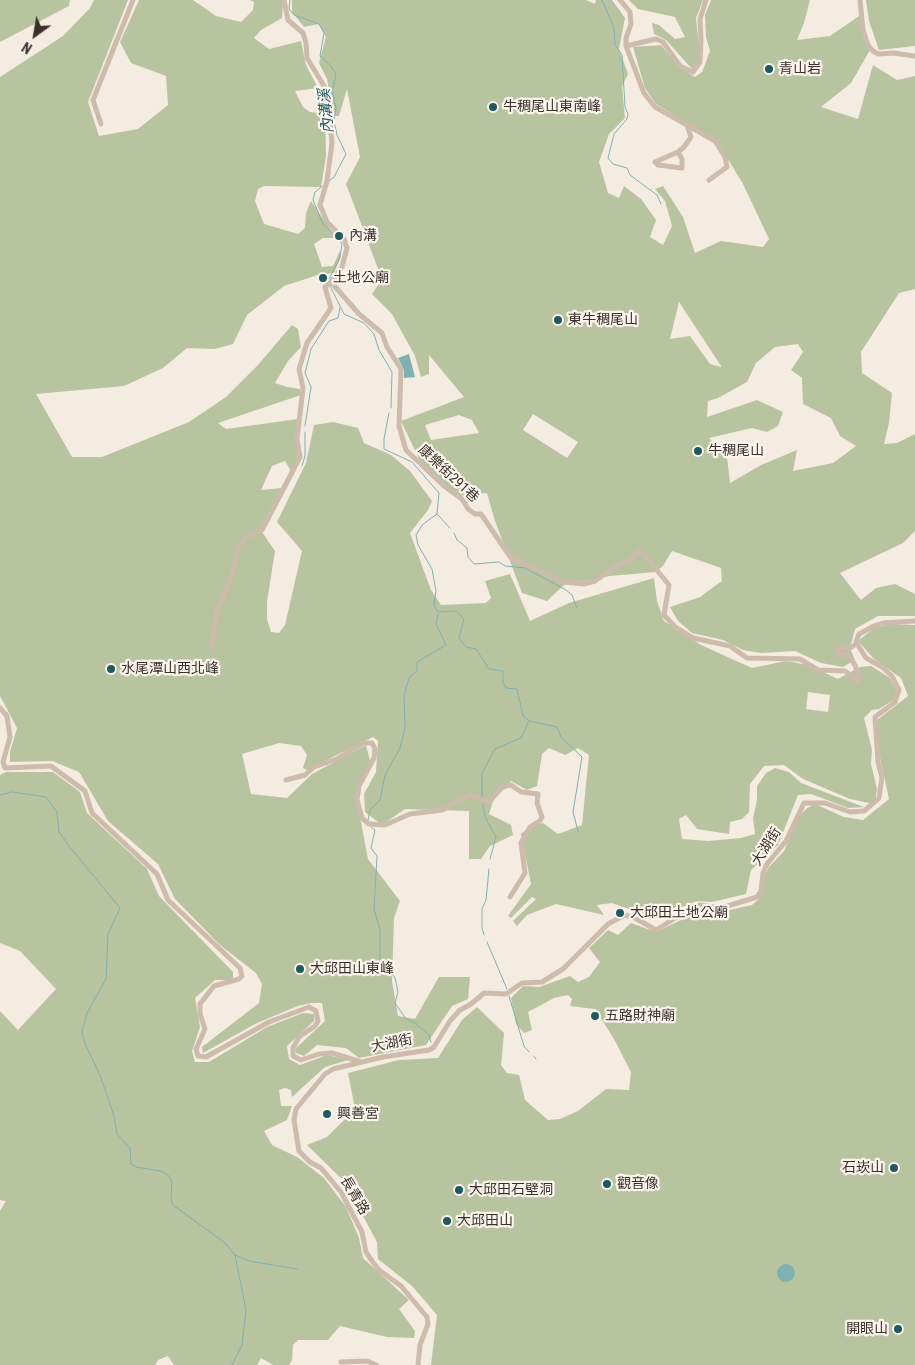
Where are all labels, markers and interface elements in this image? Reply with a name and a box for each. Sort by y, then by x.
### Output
north arrow [10,10,60,60]
text: N [19,39,35,57]
place label: 青山岩 [779,61,821,77]
marker: 青山岩 [763,63,775,75]
water label: 內溝溪 [316,88,338,134]
place label: 牛稠尾山東南峰 [503,99,601,115]
marker: 牛稠尾山東南峰 [487,101,499,113]
place label: 內溝 [349,228,377,244]
marker: 內溝 [333,230,345,242]
place label: 土地公廟 [333,270,389,286]
marker: 土地公廟 [317,272,329,284]
place label: 東牛稠尾山 [568,312,638,328]
marker: 東牛稠尾山 [552,314,564,326]
street label: 康樂街291巷 [414,442,482,506]
place label: 牛稠尾山 [708,443,764,459]
marker: 牛稠尾山 [692,445,704,457]
place label: 水尾潭山西北峰 [121,661,219,677]
marker: 水尾潭山西北峰 [105,663,117,675]
street label: 大湖街 [749,825,785,869]
place label: 大邱田土地公廟 [630,905,728,921]
marker: 大邱田土地公廟 [614,907,626,919]
place label: 大邱田山東峰 [310,961,394,977]
marker: 大邱田山東峰 [294,963,306,975]
place label: 五路財神廟 [605,1008,675,1024]
marker: 五路財神廟 [589,1010,601,1022]
street label: 大湖街 [370,1032,414,1056]
place label: 興善宮 [337,1106,379,1122]
marker: 興善宮 [321,1108,333,1120]
place label: 石崁山 [842,1160,884,1176]
marker: 石崁山 [888,1162,900,1174]
street label: 長青路 [336,1174,372,1218]
place label: 觀音像 [617,1176,659,1192]
marker: 觀音像 [601,1178,613,1190]
place label: 大邱田石壁洞 [469,1182,553,1198]
marker: 大邱田石壁洞 [453,1184,465,1196]
place label: 大邱田山 [457,1213,513,1229]
marker: 大邱田山 [441,1215,453,1227]
place label: 開眼山 [846,1321,888,1337]
marker: 開眼山 [892,1323,904,1335]

